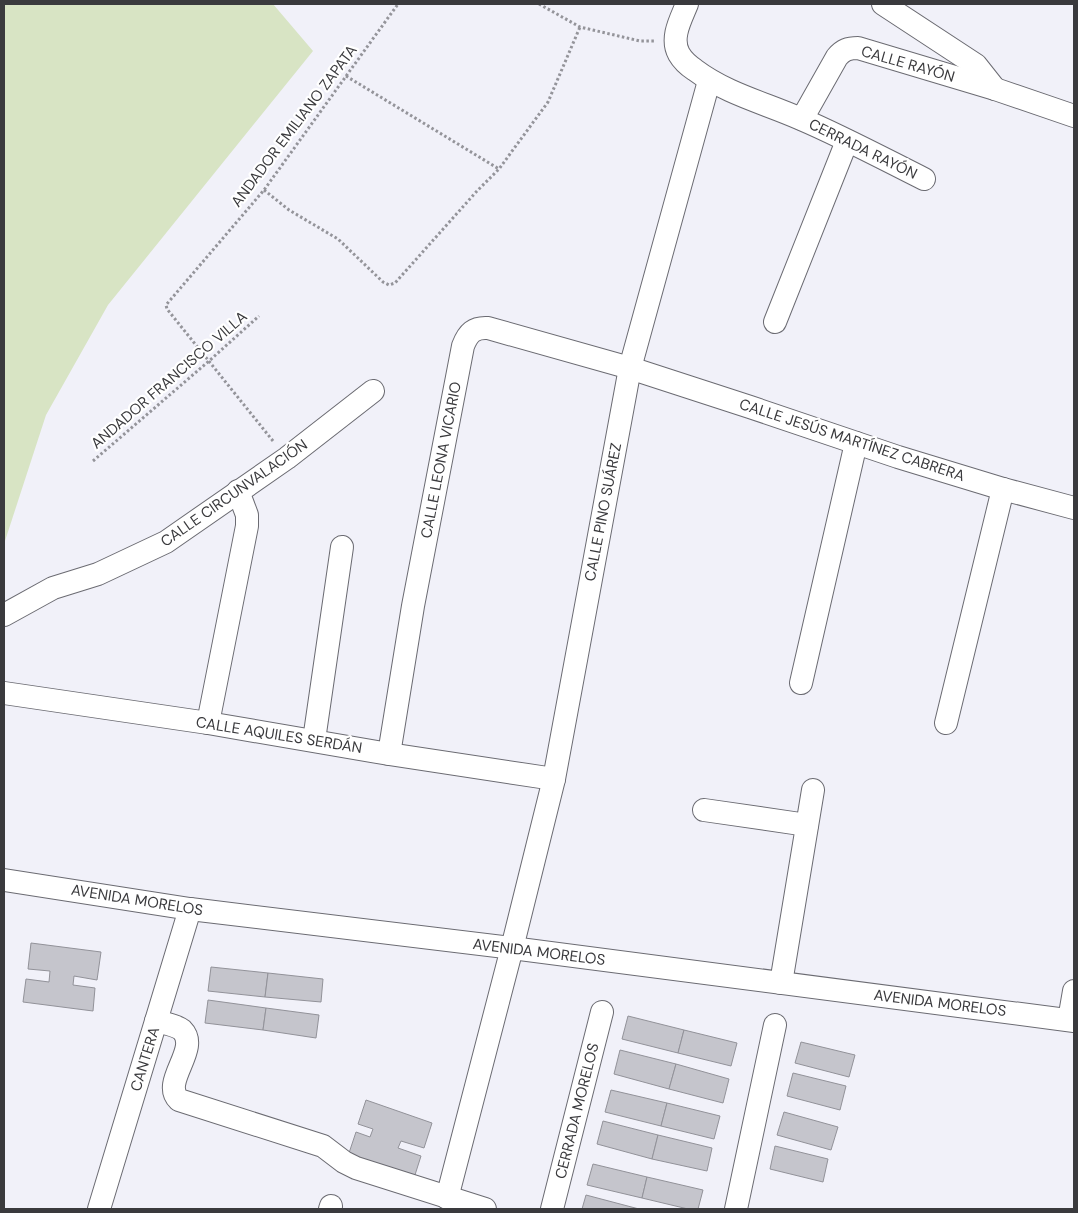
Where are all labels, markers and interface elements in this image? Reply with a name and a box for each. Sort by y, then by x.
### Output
street label: ANDADOR EMILIANO ZAPATA [226,41,362,211]
street label: CALLE RAYÓN [859,41,957,87]
street label: CERRADA RAYÓN [805,114,921,184]
street label: ANDADOR FRANCISCO VILLA [87,307,251,453]
street label: CALLE LEONA VICARIO [416,380,466,540]
street label: CALLE JESÚS MARTÍNEZ CABRERA [737,394,967,486]
street label: CALLE CIRCUNVALACIÓN [157,435,311,551]
street label: CALLE PINO SUÁREZ [580,441,626,583]
street label: CALLE AQUILES SERDÁN [194,712,364,758]
street label: AVENIDA MORELOS [70,880,205,920]
street label: AVENIDA MORELOS [472,934,607,970]
street label: AVENIDA MORELOS [873,985,1008,1021]
street label: CANTERA [126,1024,164,1094]
street label: CERRADA MORELOS [550,1041,604,1181]

